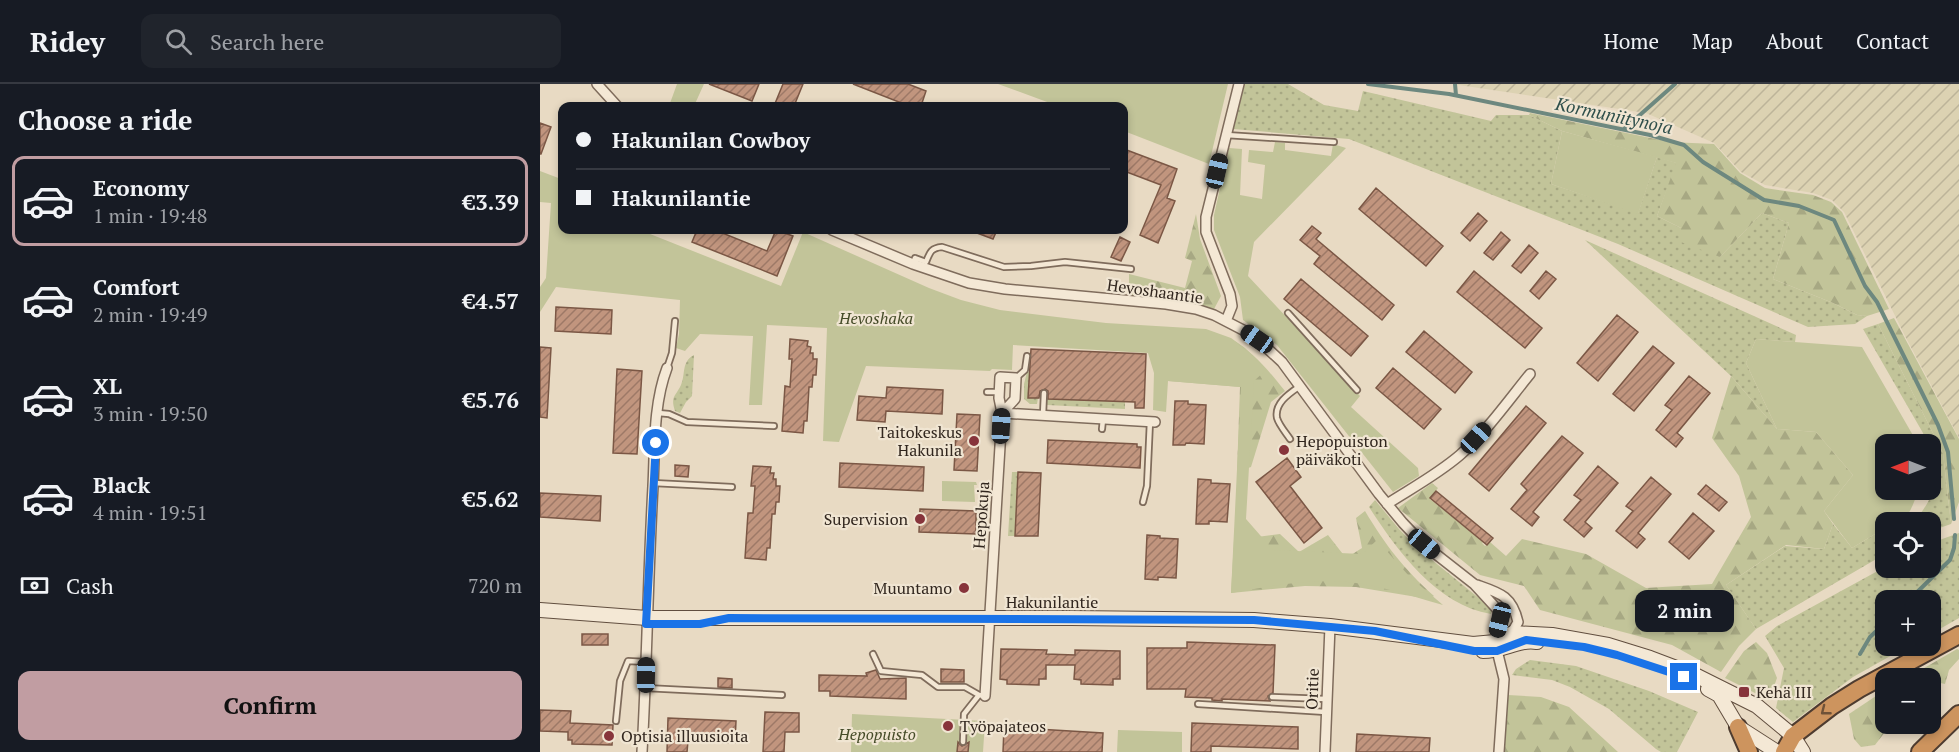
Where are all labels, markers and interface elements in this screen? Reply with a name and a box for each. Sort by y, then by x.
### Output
search box [141,14,561,68]
text: Ridey [30,23,105,60]
icon: search [162,25,195,58]
text: Search here [210,27,324,56]
text: Home [1603,27,1659,55]
text: Map [1692,27,1733,55]
text: About [1766,27,1823,55]
text: Contact [1856,27,1929,55]
water label: Kormuniitynoja [1552,91,1675,139]
text: Choose a ride [18,102,193,138]
text: Hakunilan Cowboy [612,125,810,154]
car [1204,151,1230,191]
text: Economy [93,173,189,202]
icon: car [21,174,75,228]
text: Hakunilantie [612,183,751,212]
text: €3.39 [463,187,519,216]
text: 1 min · 19:48 [93,202,207,229]
text: Comfort [93,272,179,301]
icon: car [21,273,75,327]
street label: Hevoshaantie [1106,273,1204,309]
text: €4.57 [463,286,519,315]
text: 2 min · 19:49 [93,301,207,328]
park label: Hevoshaka [838,307,913,329]
car [1237,321,1277,357]
text: XL [93,371,122,400]
icon: car [21,372,75,426]
text: €5.76 [463,385,519,414]
text: 3 min · 19:50 [93,400,207,427]
car [991,408,1011,444]
car [1457,419,1495,457]
place label: Taitokeskus Hakunila [877,421,962,461]
route start [642,429,669,456]
place label: Hepopuiston päiväkoti [1296,430,1388,470]
marker: Taitokeskus Hakunila [967,434,981,448]
north arrow [1875,434,1941,500]
map controls [1875,434,1941,734]
marker: Hepopuiston päiväkoti [1277,443,1291,457]
text: Black [93,470,150,499]
icon: car [21,471,75,525]
street label: Hepokuja [968,480,994,550]
text: €5.62 [463,484,519,513]
text: 4 min · 19:51 [93,499,207,526]
place label: Supervision [824,508,908,530]
marker: Supervision [913,512,927,526]
button: locate [1875,512,1941,578]
car [1404,526,1444,562]
icon: cash [18,569,51,602]
text: Cash [66,571,114,600]
text: 720 m [468,572,522,599]
place label: Muuntamo [874,577,952,599]
marker: Muuntamo [957,581,971,595]
callout: 2 min [1634,590,1734,632]
button: + [1875,590,1941,656]
street label: Hakunilantie [1006,591,1098,613]
text: 2 min [1657,597,1712,624]
car [1487,600,1513,640]
car [637,657,655,693]
route end [1670,663,1697,690]
street label: Oritie [1300,668,1324,710]
button: − [1875,668,1941,734]
button: Confirm [18,671,522,740]
place label: Kehä III [1756,681,1812,703]
marker: Kehä III [1737,685,1751,699]
one-way arrow [1821,704,1832,715]
place label: Työpajateos [960,715,1046,737]
marker: Työpajateos [941,719,955,733]
park label: Hepopuisto [837,723,916,745]
place label: Optisia illuusioita [621,725,748,747]
marker: Optisia illuusioita [602,729,616,743]

